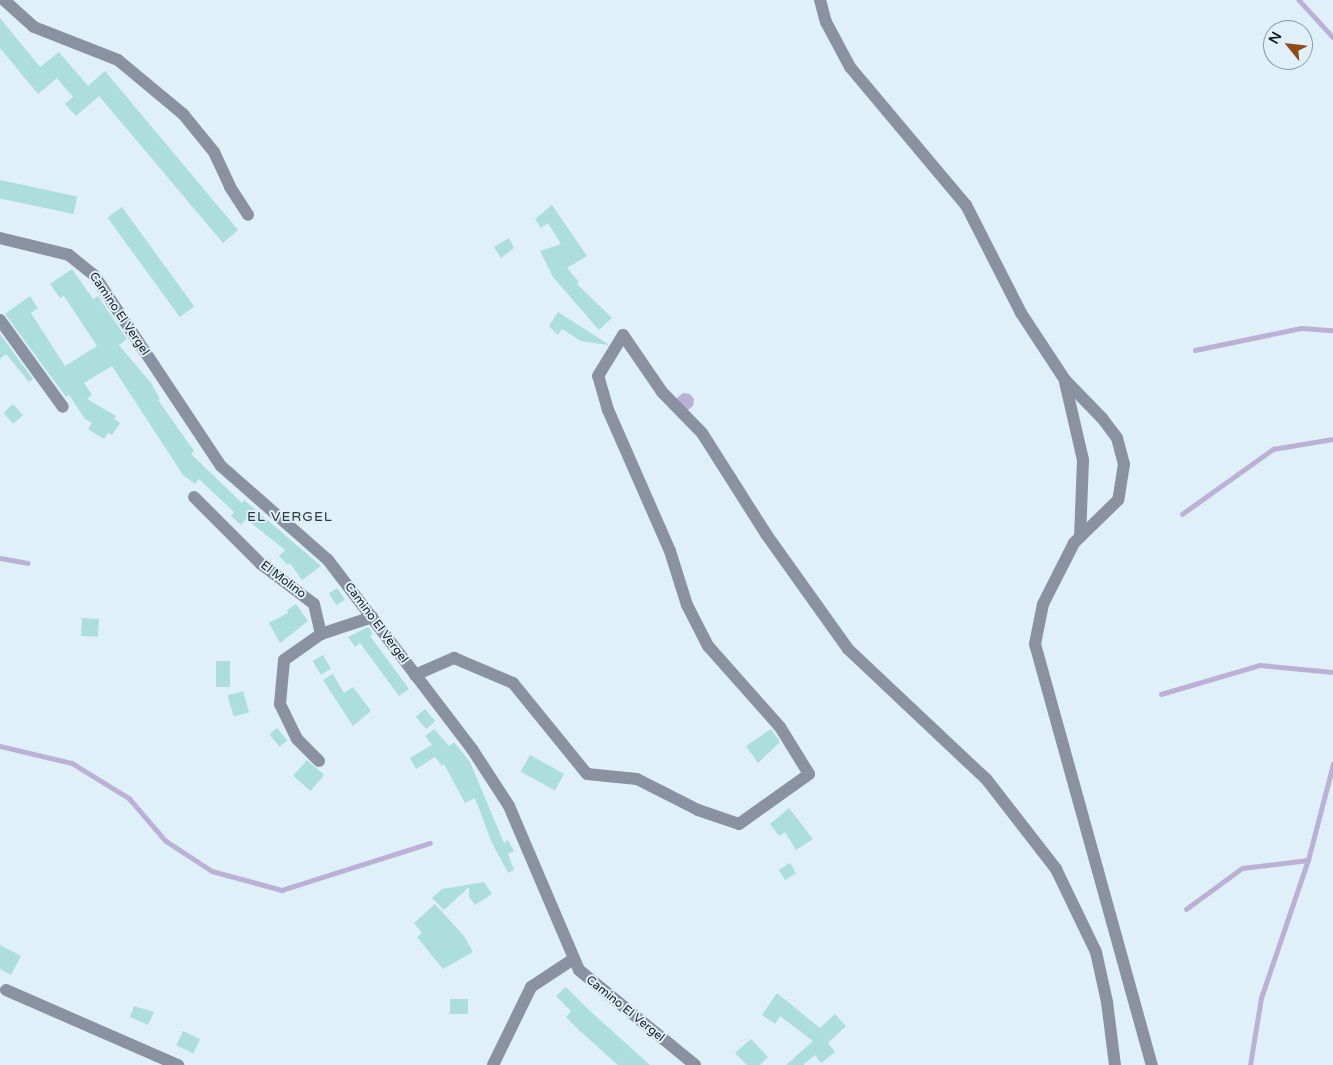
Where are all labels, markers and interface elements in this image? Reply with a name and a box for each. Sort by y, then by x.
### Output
north arrow [1263,20,1313,70]
text: N [1265,29,1285,47]
street label: Camino El Vergel [86,270,152,358]
district label: EL VERGEL [246,509,334,525]
street label: El Molino [257,558,309,602]
street label: Camino El Vergel [341,580,411,666]
street label: Camino El Vergel [583,973,667,1045]

